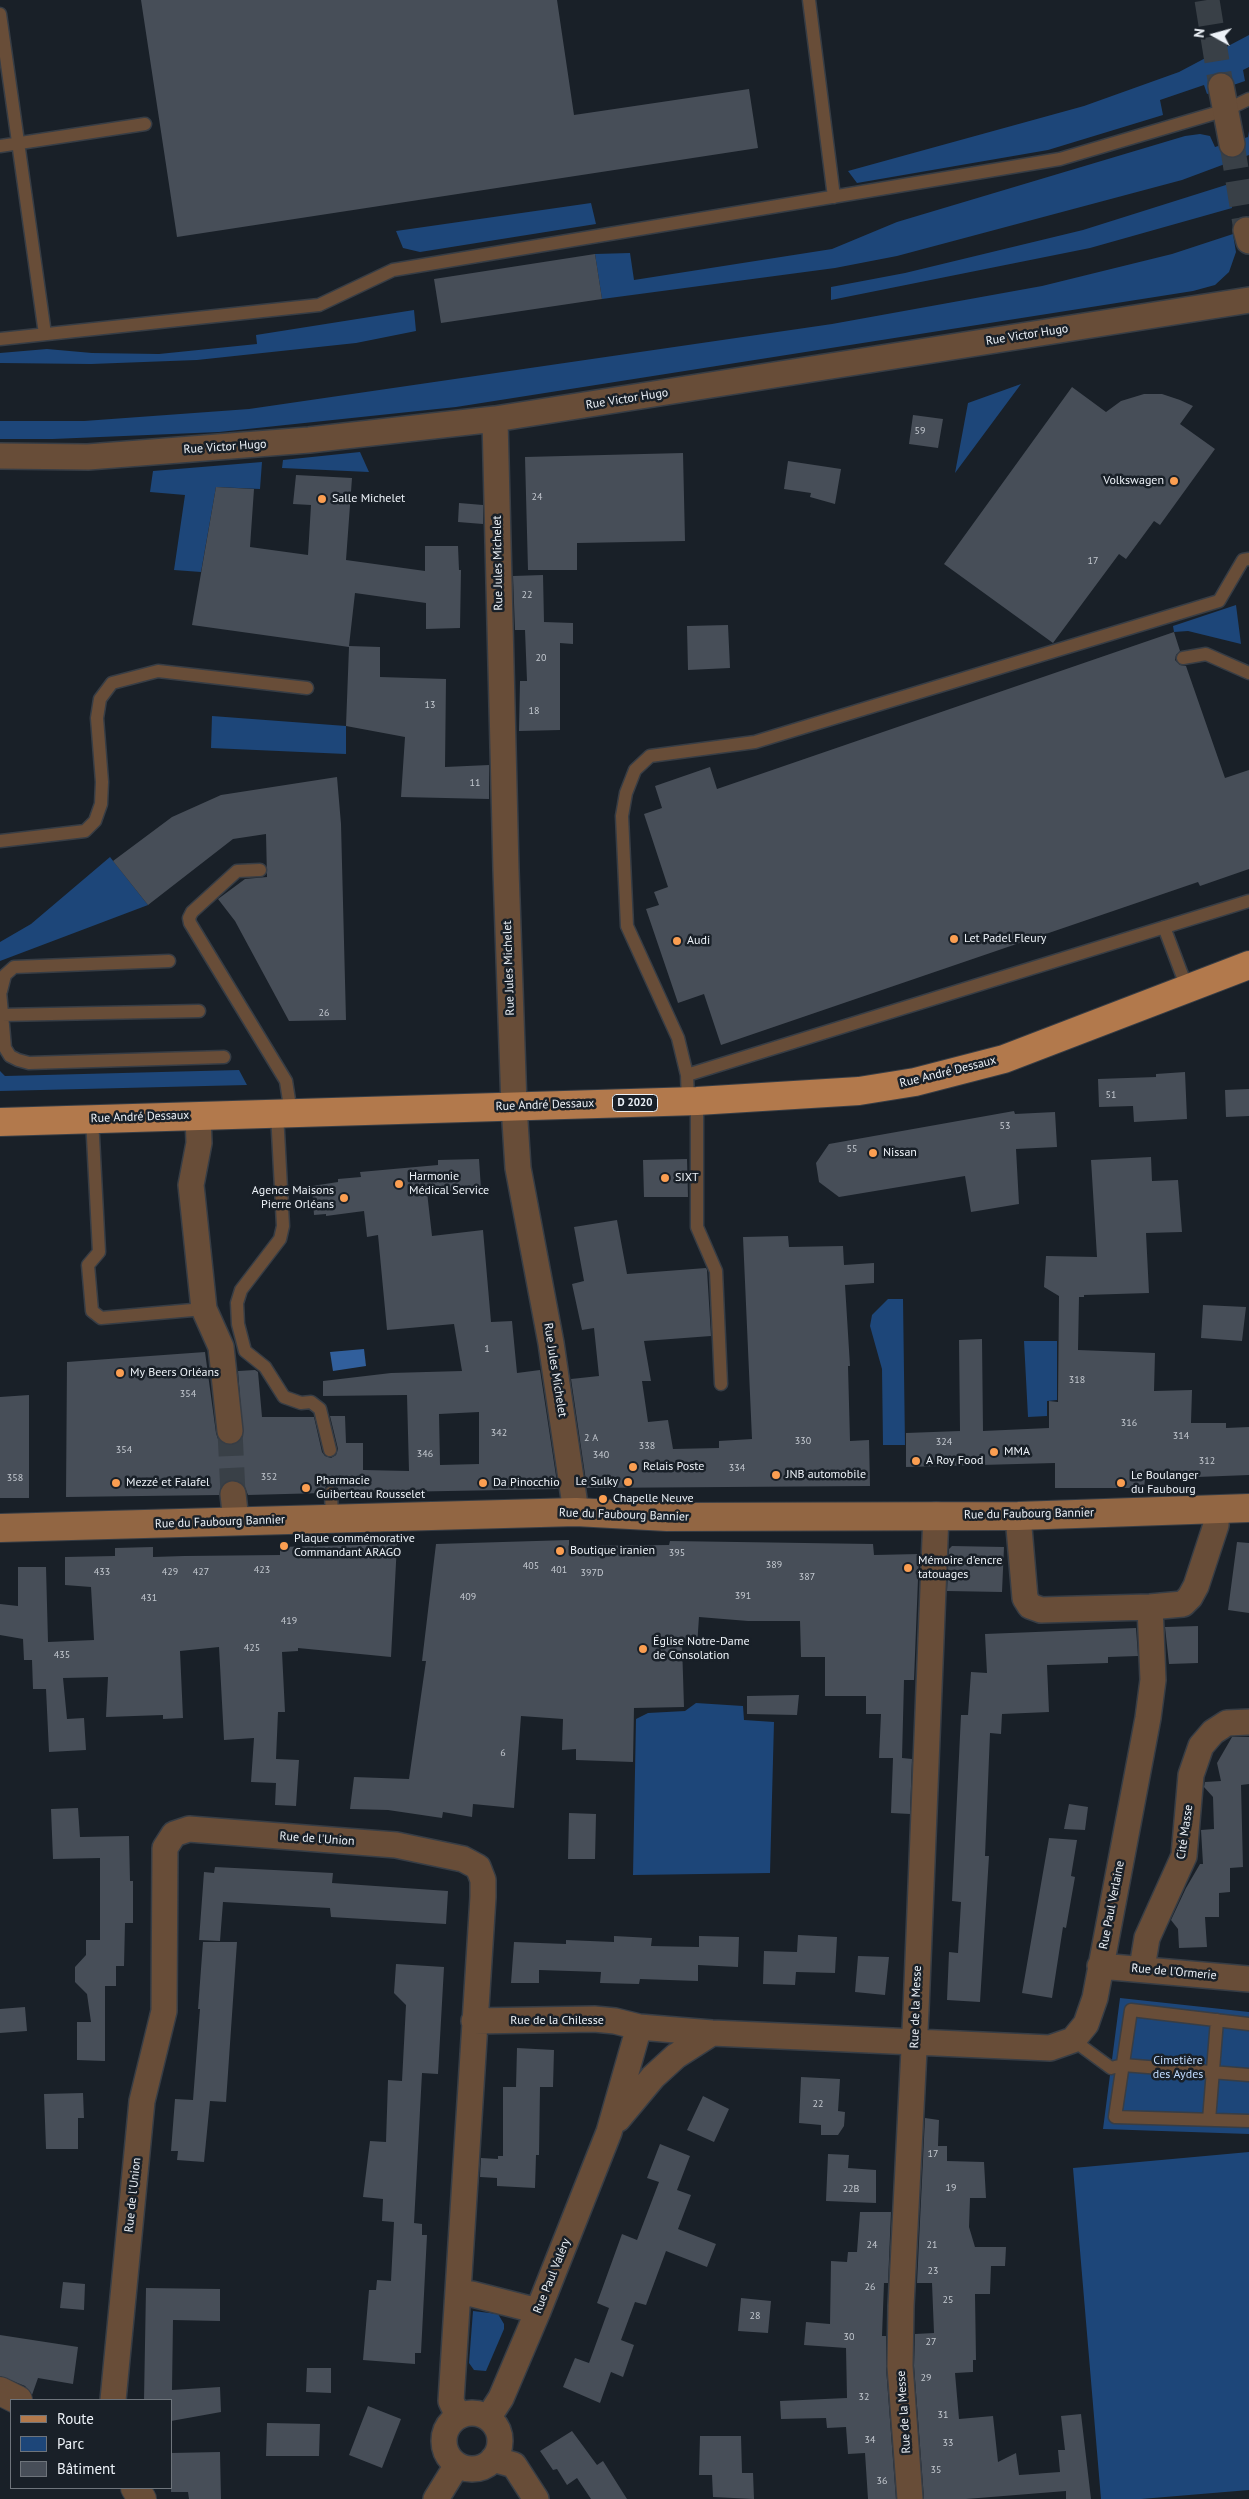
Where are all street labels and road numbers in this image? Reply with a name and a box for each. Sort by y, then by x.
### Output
street label: Rue Victor Hugo [985,321,1069,349]
street label: Rue Victor Hugo [585,385,669,413]
street label: Rue Victor Hugo [183,437,267,457]
street label: Rue Jules Michelet [490,515,506,611]
street label: Rue Jules Michelet [500,920,518,1016]
street label: Rue André Dessaux [898,1053,998,1091]
road number: D 2020 [612,1094,658,1112]
street label: Rue André Dessaux [495,1096,595,1114]
street label: Rue André Dessaux [90,1108,190,1126]
street label: Rue Jules Michelet [540,1322,570,1418]
street label: Rue du Faubourg Bannier [559,1506,689,1524]
street label: Rue du Faubourg Bannier [964,1506,1094,1522]
street label: Rue du Faubourg Bannier [155,1513,285,1531]
street label: Cité Masse [1174,1804,1196,1860]
street label: Rue de l'Union [279,1829,355,1849]
street label: Rue Paul Verlaine [1096,1860,1128,1950]
street label: Rue de l'Ormerie [1131,1961,1217,1983]
street label: Rue de la Messe [907,1965,925,2049]
street label: Rue de la Chilesse [510,2014,604,2028]
street label: Rue de l'Union [122,2157,144,2233]
street label: Rue Paul Valéry [530,2236,574,2316]
street label: Rue de la Messe [894,2370,914,2454]

